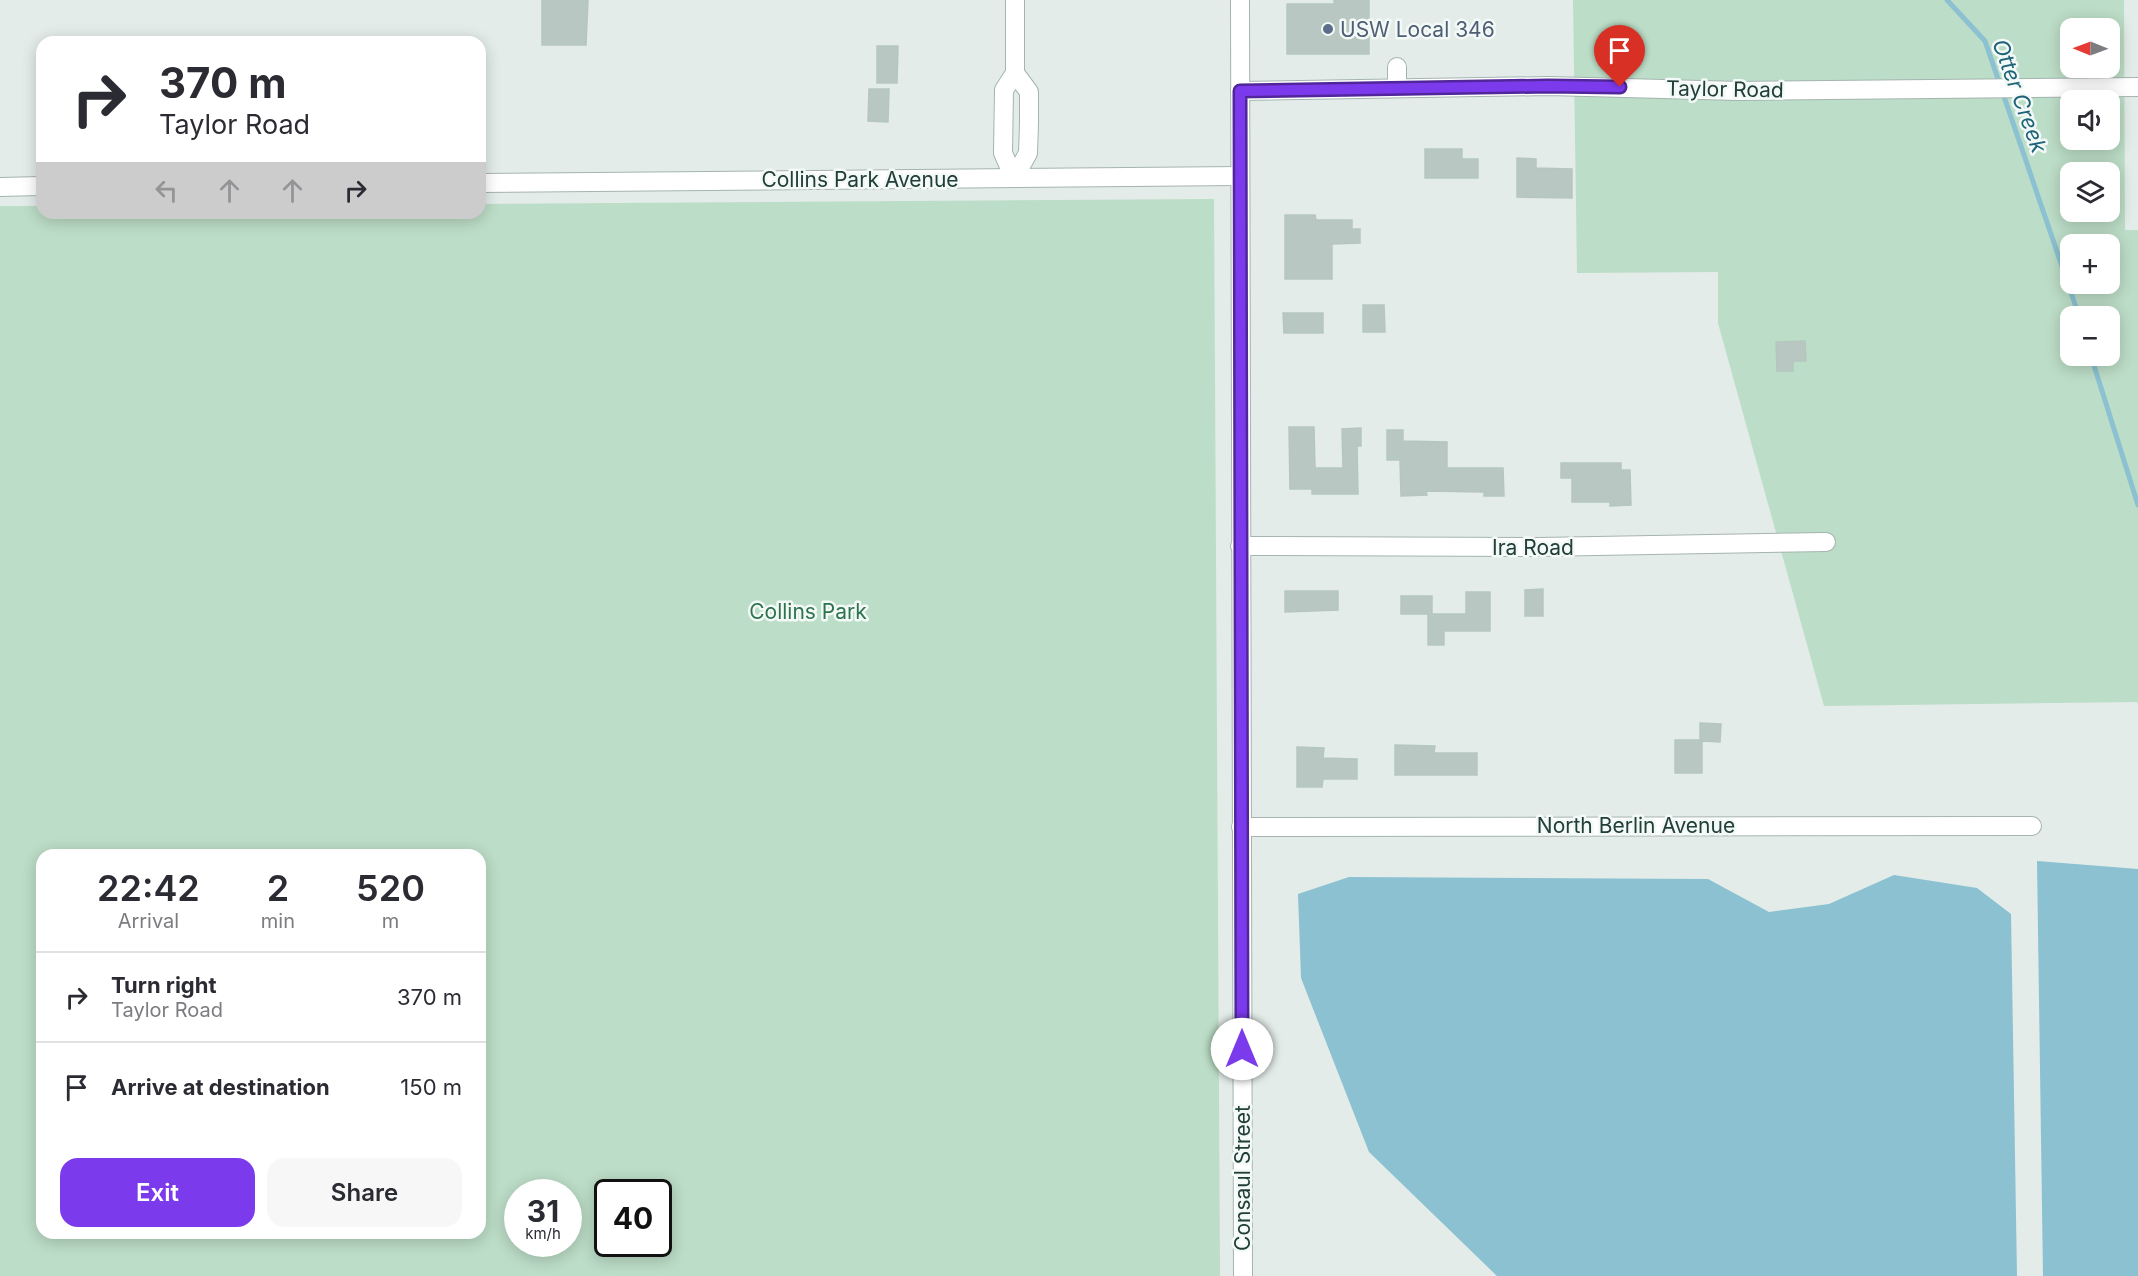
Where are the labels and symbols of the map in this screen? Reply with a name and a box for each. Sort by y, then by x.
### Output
place label: USW Local 346 [1340,17,1495,42]
north arrow [2060,18,2120,78]
marker: USW Local 346 [1321,22,1335,36]
pin [1594,25,1645,87]
water label: Otter Creek [1987,36,2053,157]
street label: Taylor Road [1666,75,1784,103]
street label: Collins Park Avenue [761,167,959,192]
street label: Ira Road [1492,535,1574,560]
park label: Collins Park [749,599,867,624]
street label: North Berlin Avenue [1537,813,1735,838]
position arrow [1210,1017,1274,1081]
street label: Consaul Street [1230,1105,1255,1251]
speed limit sign: 40 [594,1179,672,1257]

